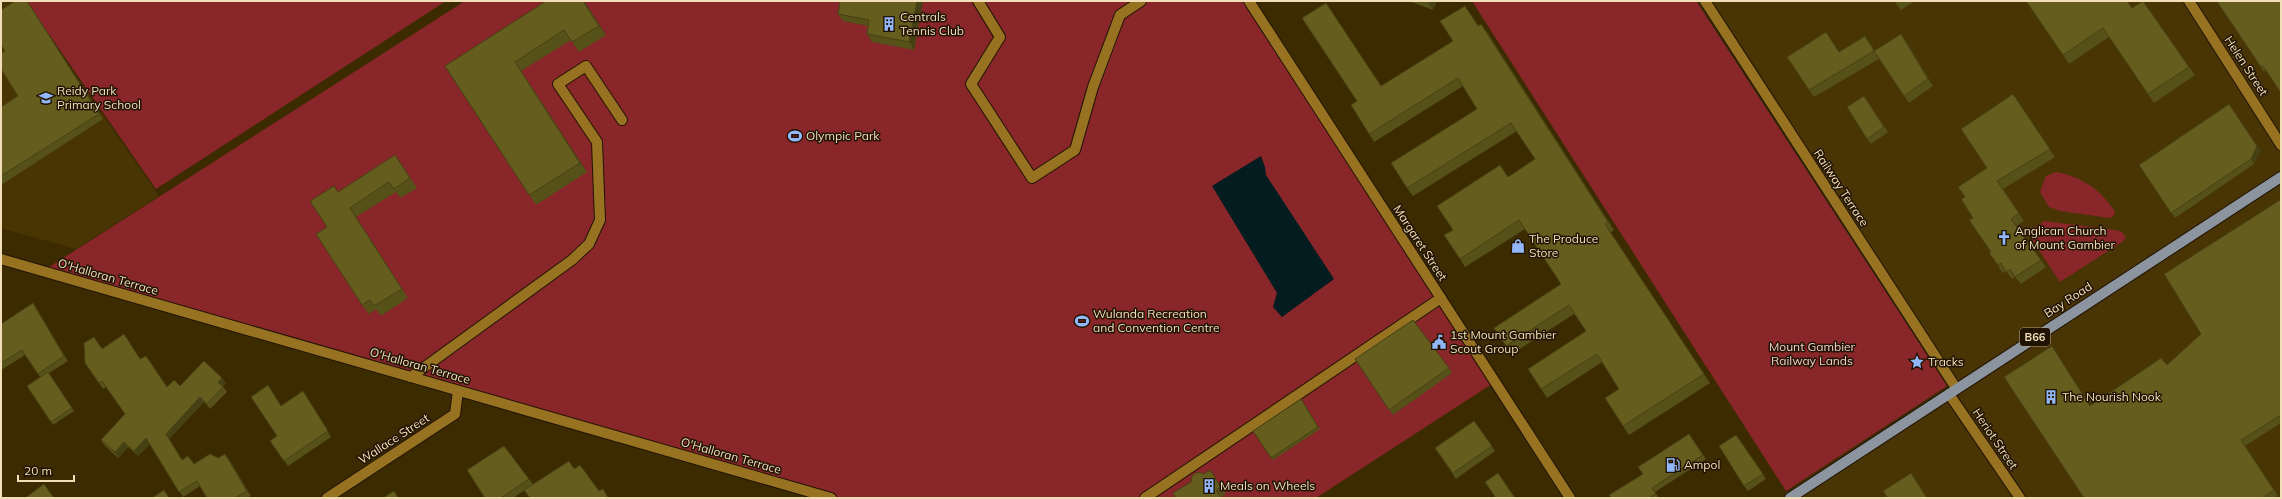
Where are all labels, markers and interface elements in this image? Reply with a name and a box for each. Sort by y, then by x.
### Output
place label: Centrals Tennis Club [900,9,964,38]
building icon: Centrals Tennis Club [881,16,897,32]
street label: Helen Street [2221,33,2271,99]
place label: Reidy Park Primary School [57,83,141,112]
school or university icon: Reidy Park Primary School [38,90,54,106]
sports icon: Olympic Park [787,128,803,144]
place label: Olympic Park [806,128,880,143]
street label: Railway Terrace [1811,146,1872,229]
street label: Margaret Street [1390,202,1451,284]
place label: Anglican Church of Mount Gambier [2015,223,2116,252]
church icon: Anglican Church of Mount Gambier [1996,230,2012,246]
place label: The Produce Store [1529,231,1598,260]
shop icon: The Produce Store [1510,238,1526,254]
street label: O'Halloran Terrace [56,255,160,298]
street label: Bay Road [2041,279,2095,321]
place label: Wulanda Recreation and Convention Centre [1093,306,1219,335]
sports icon: Wulanda Recreation and Convention Centre [1074,313,1090,329]
place label: 1st Mount Gambier Scout Group [1450,327,1557,356]
road number: B66 [2020,328,2050,346]
public building icon: 1st Mount Gambier Scout Group [1431,334,1447,350]
park label: Mount Gambier Railway Lands [1769,339,1856,368]
street label: O'Halloran Terrace [368,344,472,387]
place icon: Tracks [1909,354,1925,370]
place label: Tracks [1928,354,1964,369]
building icon: The Nourish Nook [2043,389,2059,405]
place label: The Nourish Nook [2062,389,2162,404]
street label: Heriot Street [1970,405,2021,472]
street label: Wallace Street [355,410,432,467]
street label: O'Halloran Terrace [679,434,783,477]
scale bar [18,457,74,483]
fuel station icon: Ampol [1665,457,1681,473]
place label: Ampol [1684,457,1720,472]
text: 20 m [24,463,52,478]
building icon: Meals on Wheels [1201,478,1217,494]
place label: Meals on Wheels [1220,478,1315,493]

